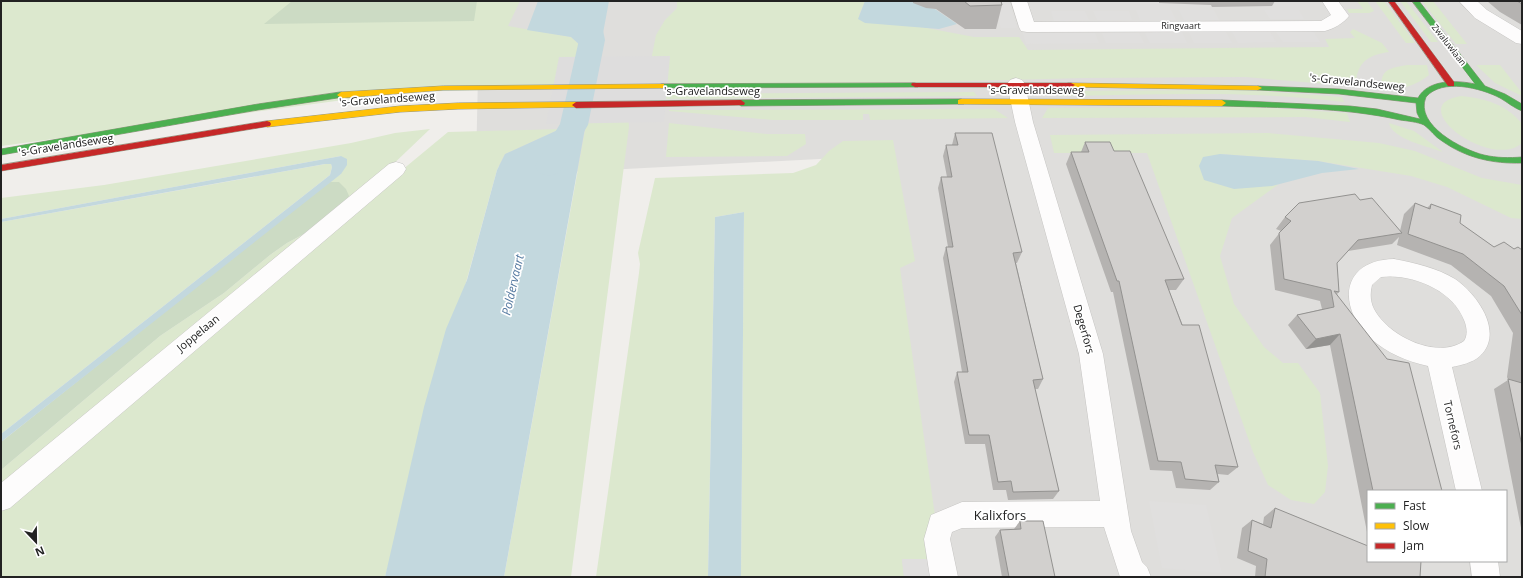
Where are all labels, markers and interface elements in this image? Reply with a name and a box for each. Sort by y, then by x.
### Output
street label: Ringvaart [1161,19,1201,32]
street label: Zwaluwlaan [1429,21,1470,68]
street label: 's-Gravelandseweg [1309,69,1406,94]
street label: 's-Gravelandseweg [988,82,1084,97]
street label: 's-Gravelandseweg [664,83,760,98]
street label: 's-Gravelandseweg [339,88,435,109]
street label: 's-Gravelandseweg [17,130,114,159]
water label: Poldervaart [497,252,528,317]
street label: Degerfors [1070,302,1099,355]
street label: Joppelaan [172,311,222,355]
street label: Tornefors [1441,399,1466,451]
legend [1367,490,1507,562]
text: Fast [1403,497,1426,514]
street label: Kalixfors [974,506,1026,524]
text: Slow [1403,517,1430,534]
north arrow [16,522,56,562]
text: Jam [1402,537,1424,554]
text: N [33,543,47,560]

